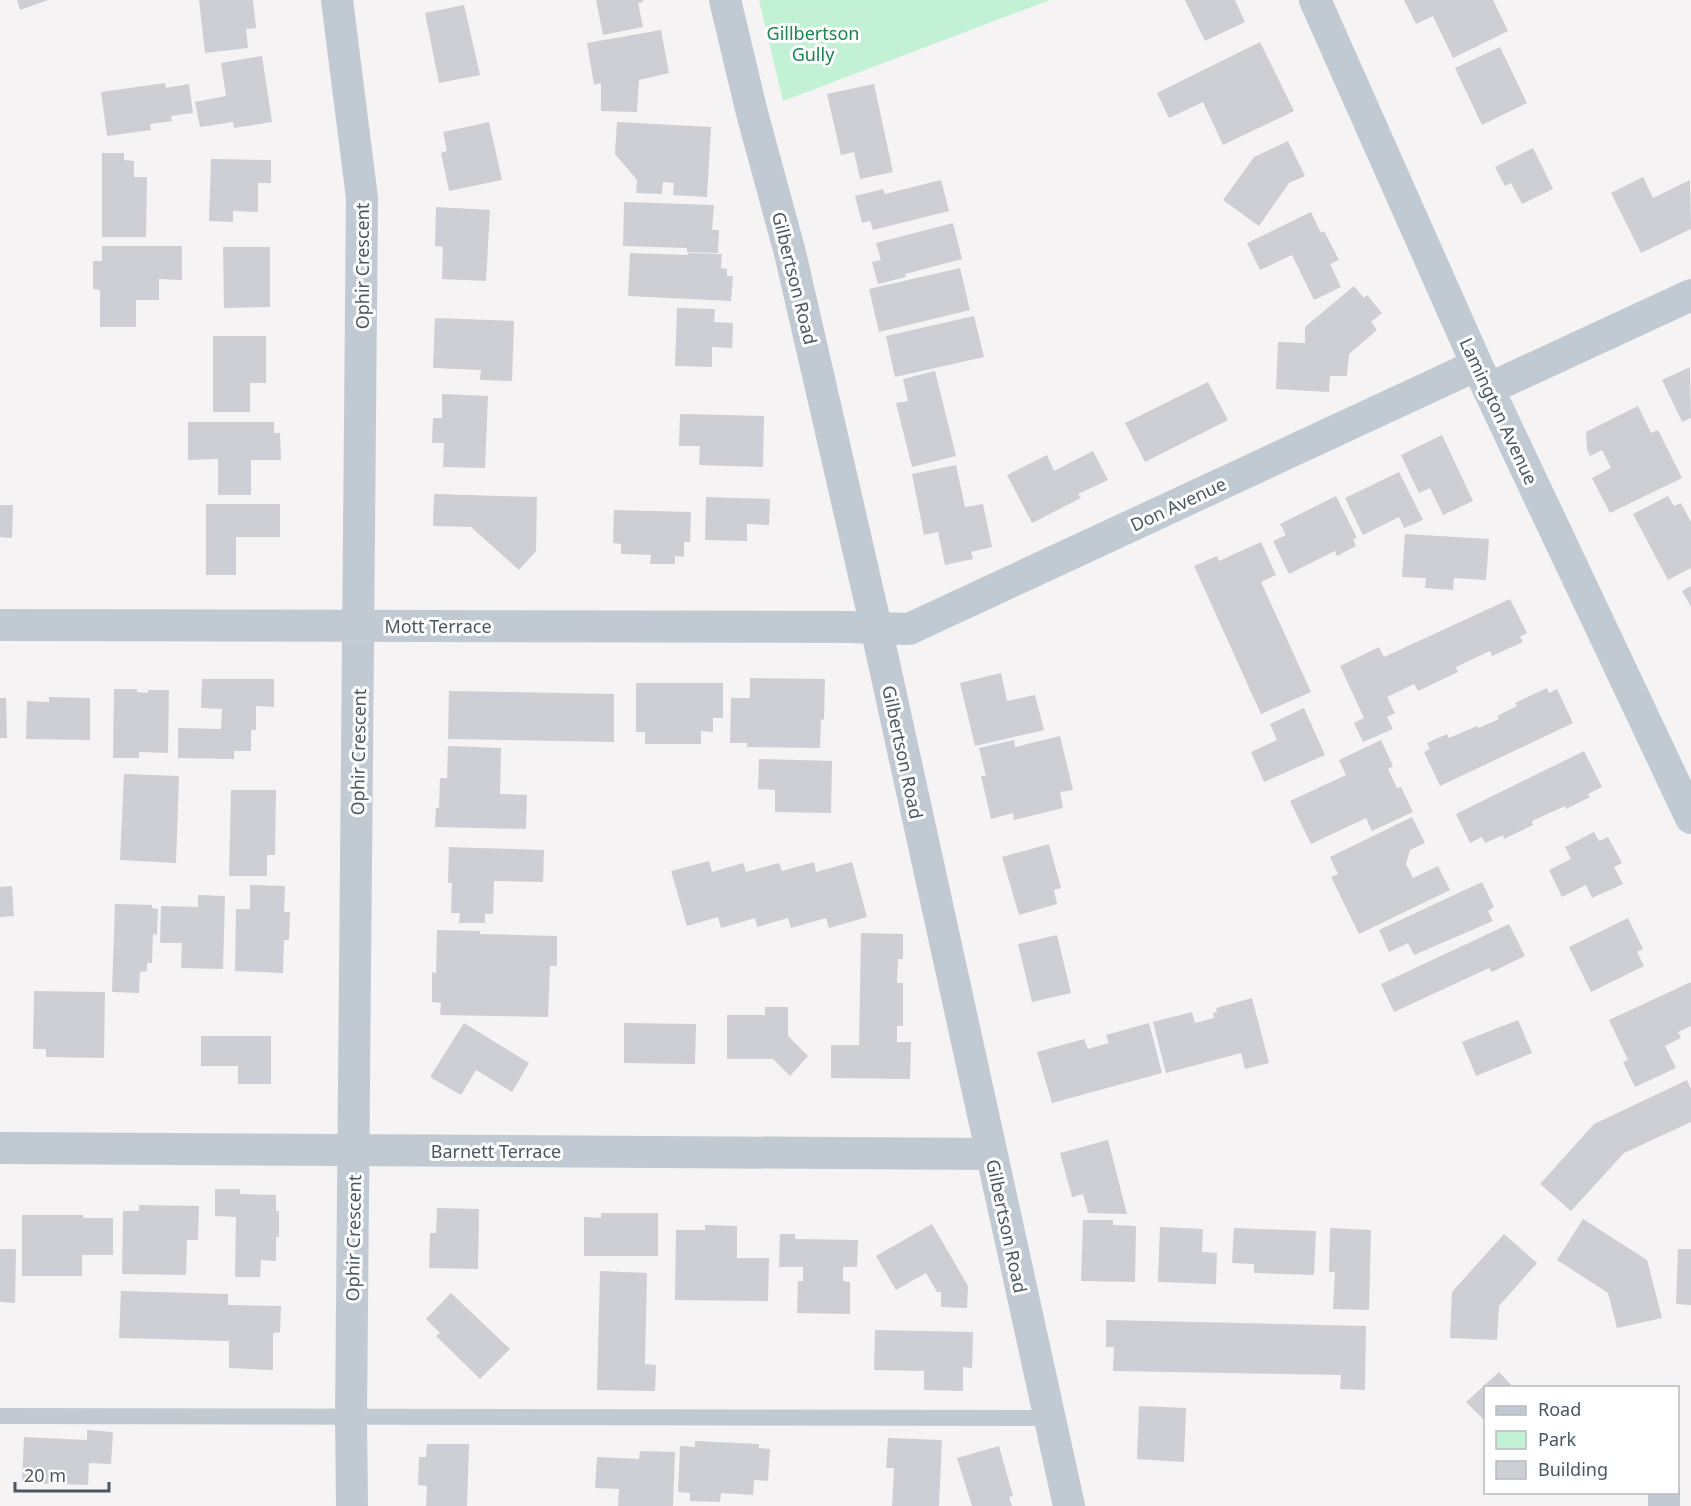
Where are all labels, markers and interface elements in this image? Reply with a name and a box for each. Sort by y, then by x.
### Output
park label: Gillbertson Gully [767,21,859,66]
street label: Ophir Crescent [350,202,374,329]
street label: Gilbertson Road [767,209,823,347]
street label: Lamington Avenue [1454,334,1544,488]
street label: Don Avenue [1126,471,1230,537]
street label: Mott Terrace [384,614,492,638]
street label: Gilbertson Road [877,683,929,821]
street label: Ophir Crescent [345,688,371,816]
street label: Barnett Terrace [431,1139,561,1163]
street label: Gilbertson Road [981,1157,1033,1295]
street label: Ophir Crescent [340,1174,366,1302]
legend [1484,1386,1679,1494]
text: Road [1538,1397,1581,1421]
text: Park [1538,1427,1576,1451]
scale bar [15,1455,110,1493]
text: Building [1538,1457,1608,1481]
text: 20 m [24,1463,66,1487]

